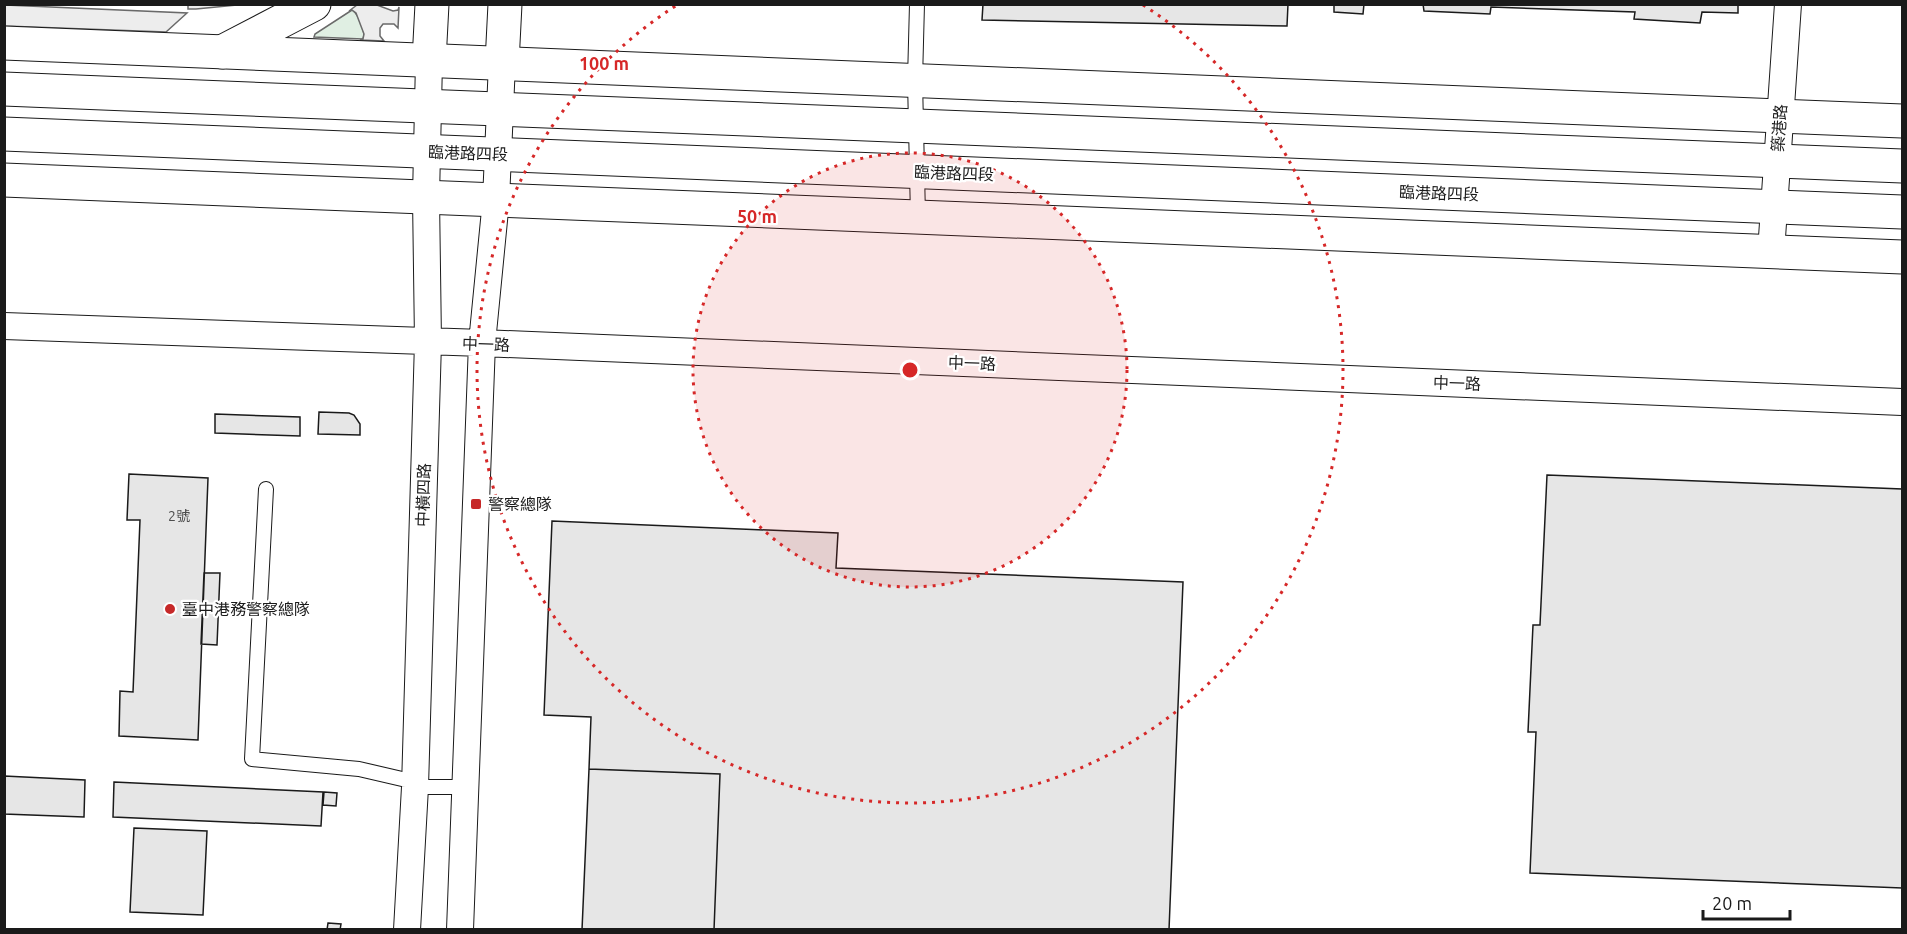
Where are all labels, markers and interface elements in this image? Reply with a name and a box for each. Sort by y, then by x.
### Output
text: 100 m [579,53,629,73]
street label: 築港路 [1768,103,1790,153]
street label: 臨港路四段 [428,143,508,163]
street label: 臨港路四段 [914,163,994,183]
street label: 臨港路四段 [1399,183,1479,203]
text: 50 m [737,206,777,226]
street label: 中一路 [462,334,510,354]
street label: 中一路 [948,353,996,373]
centre of rings [900,360,920,380]
street label: 中一路 [1433,373,1481,393]
street label: 中橫四路 [413,463,433,527]
place label: 警察總隊 [488,495,552,513]
marker: 警察總隊 [469,497,483,511]
house number: 2號 [168,508,190,524]
place label: 臺中港務警察總隊 [182,600,310,618]
marker: 臺中港務警察總隊 [163,602,177,616]
scale bar [1703,883,1790,921]
text: 20 m [1712,893,1752,913]

